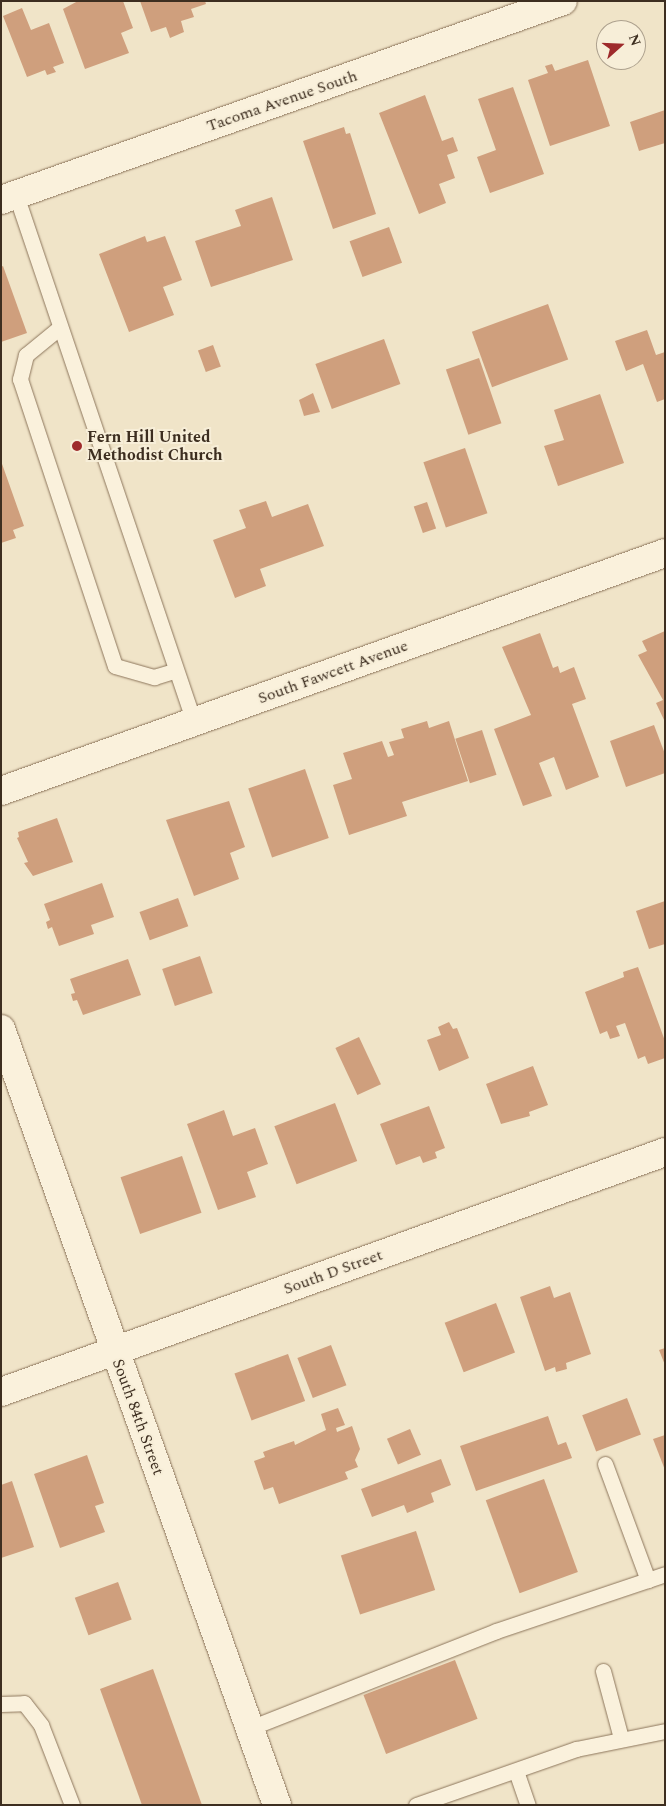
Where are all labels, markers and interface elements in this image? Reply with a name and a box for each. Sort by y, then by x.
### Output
north arrow [596,20,646,70]
text: N [623,31,646,49]
street label: Tacoma Avenue South [204,66,360,136]
place label: Fern Hill United Methodist Church [87,427,223,465]
marker: Fern Hill United Methodist Church [71,440,83,452]
street label: South Fawcett Avenue [255,636,411,708]
street label: South D Street [281,1245,385,1299]
street label: South 84th Street [108,1356,168,1478]

